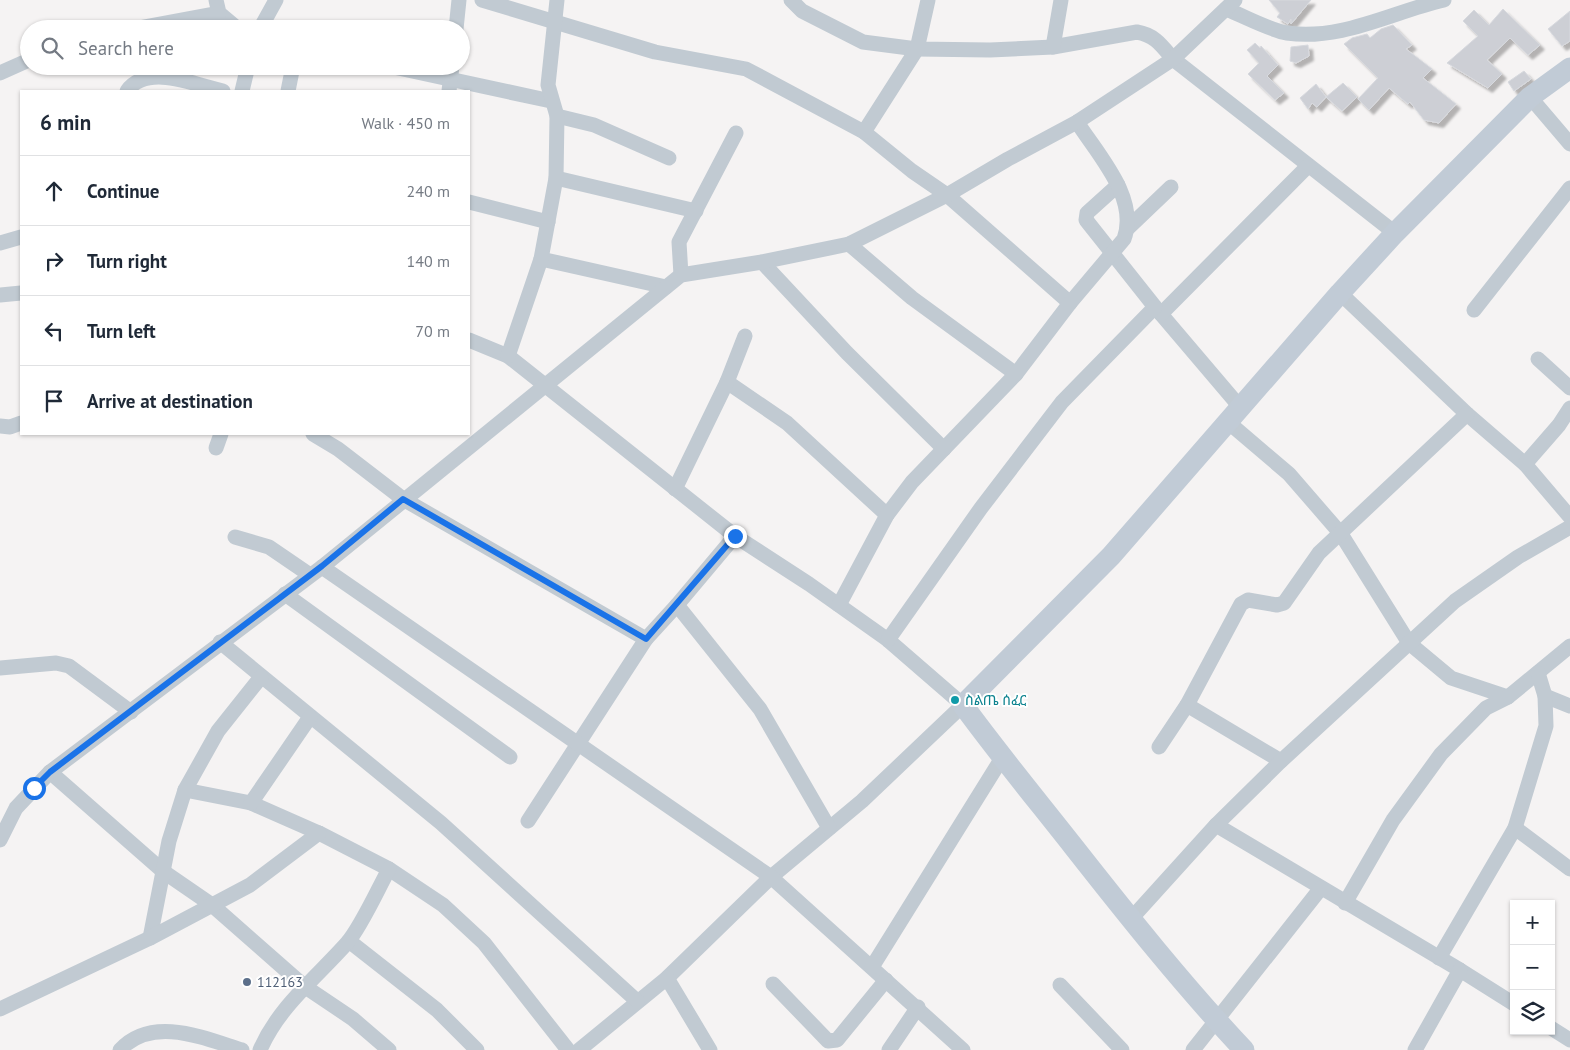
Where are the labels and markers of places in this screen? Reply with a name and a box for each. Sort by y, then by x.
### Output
place label: ስልጤ ሰፈር [965,691,1026,709]
marker: ስልጤ ሰፈር [949,694,961,706]
place label: 112163 [257,973,303,991]
marker: 112163 [241,976,253,988]

